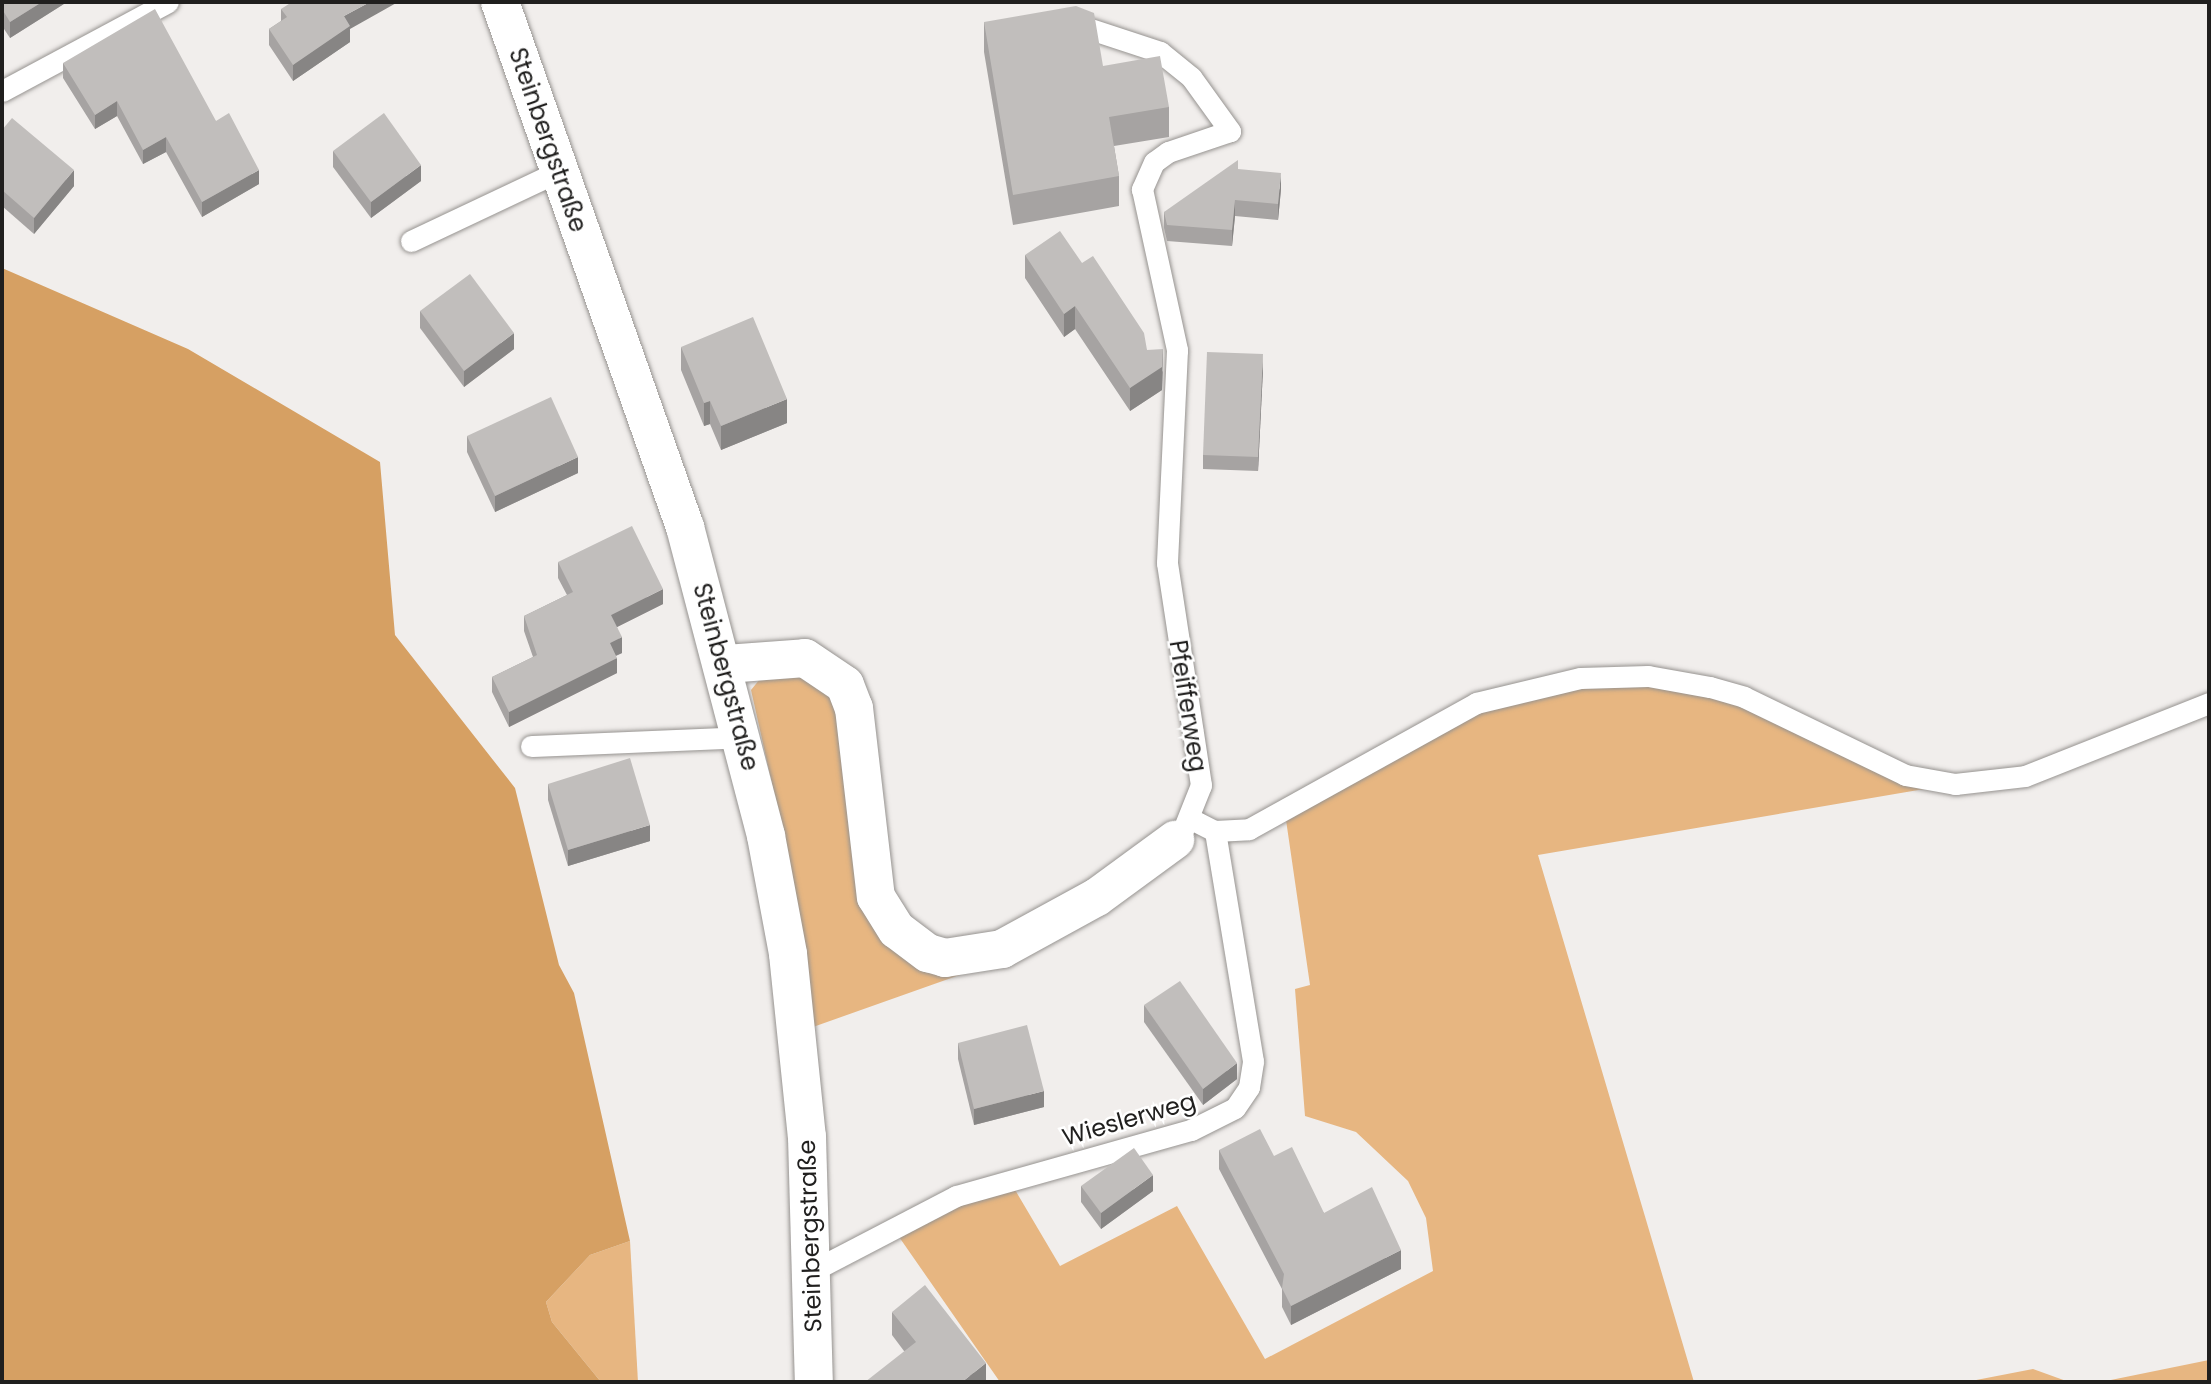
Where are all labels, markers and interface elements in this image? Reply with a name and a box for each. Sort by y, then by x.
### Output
street label: Steinbergstraße [503,44,593,236]
street label: Steinbergstraße [687,580,765,774]
street label: Pfeifferweg [1163,638,1213,774]
street label: Wieslerweg [1059,1086,1199,1152]
street label: Steinbergstraße [792,1139,828,1333]

